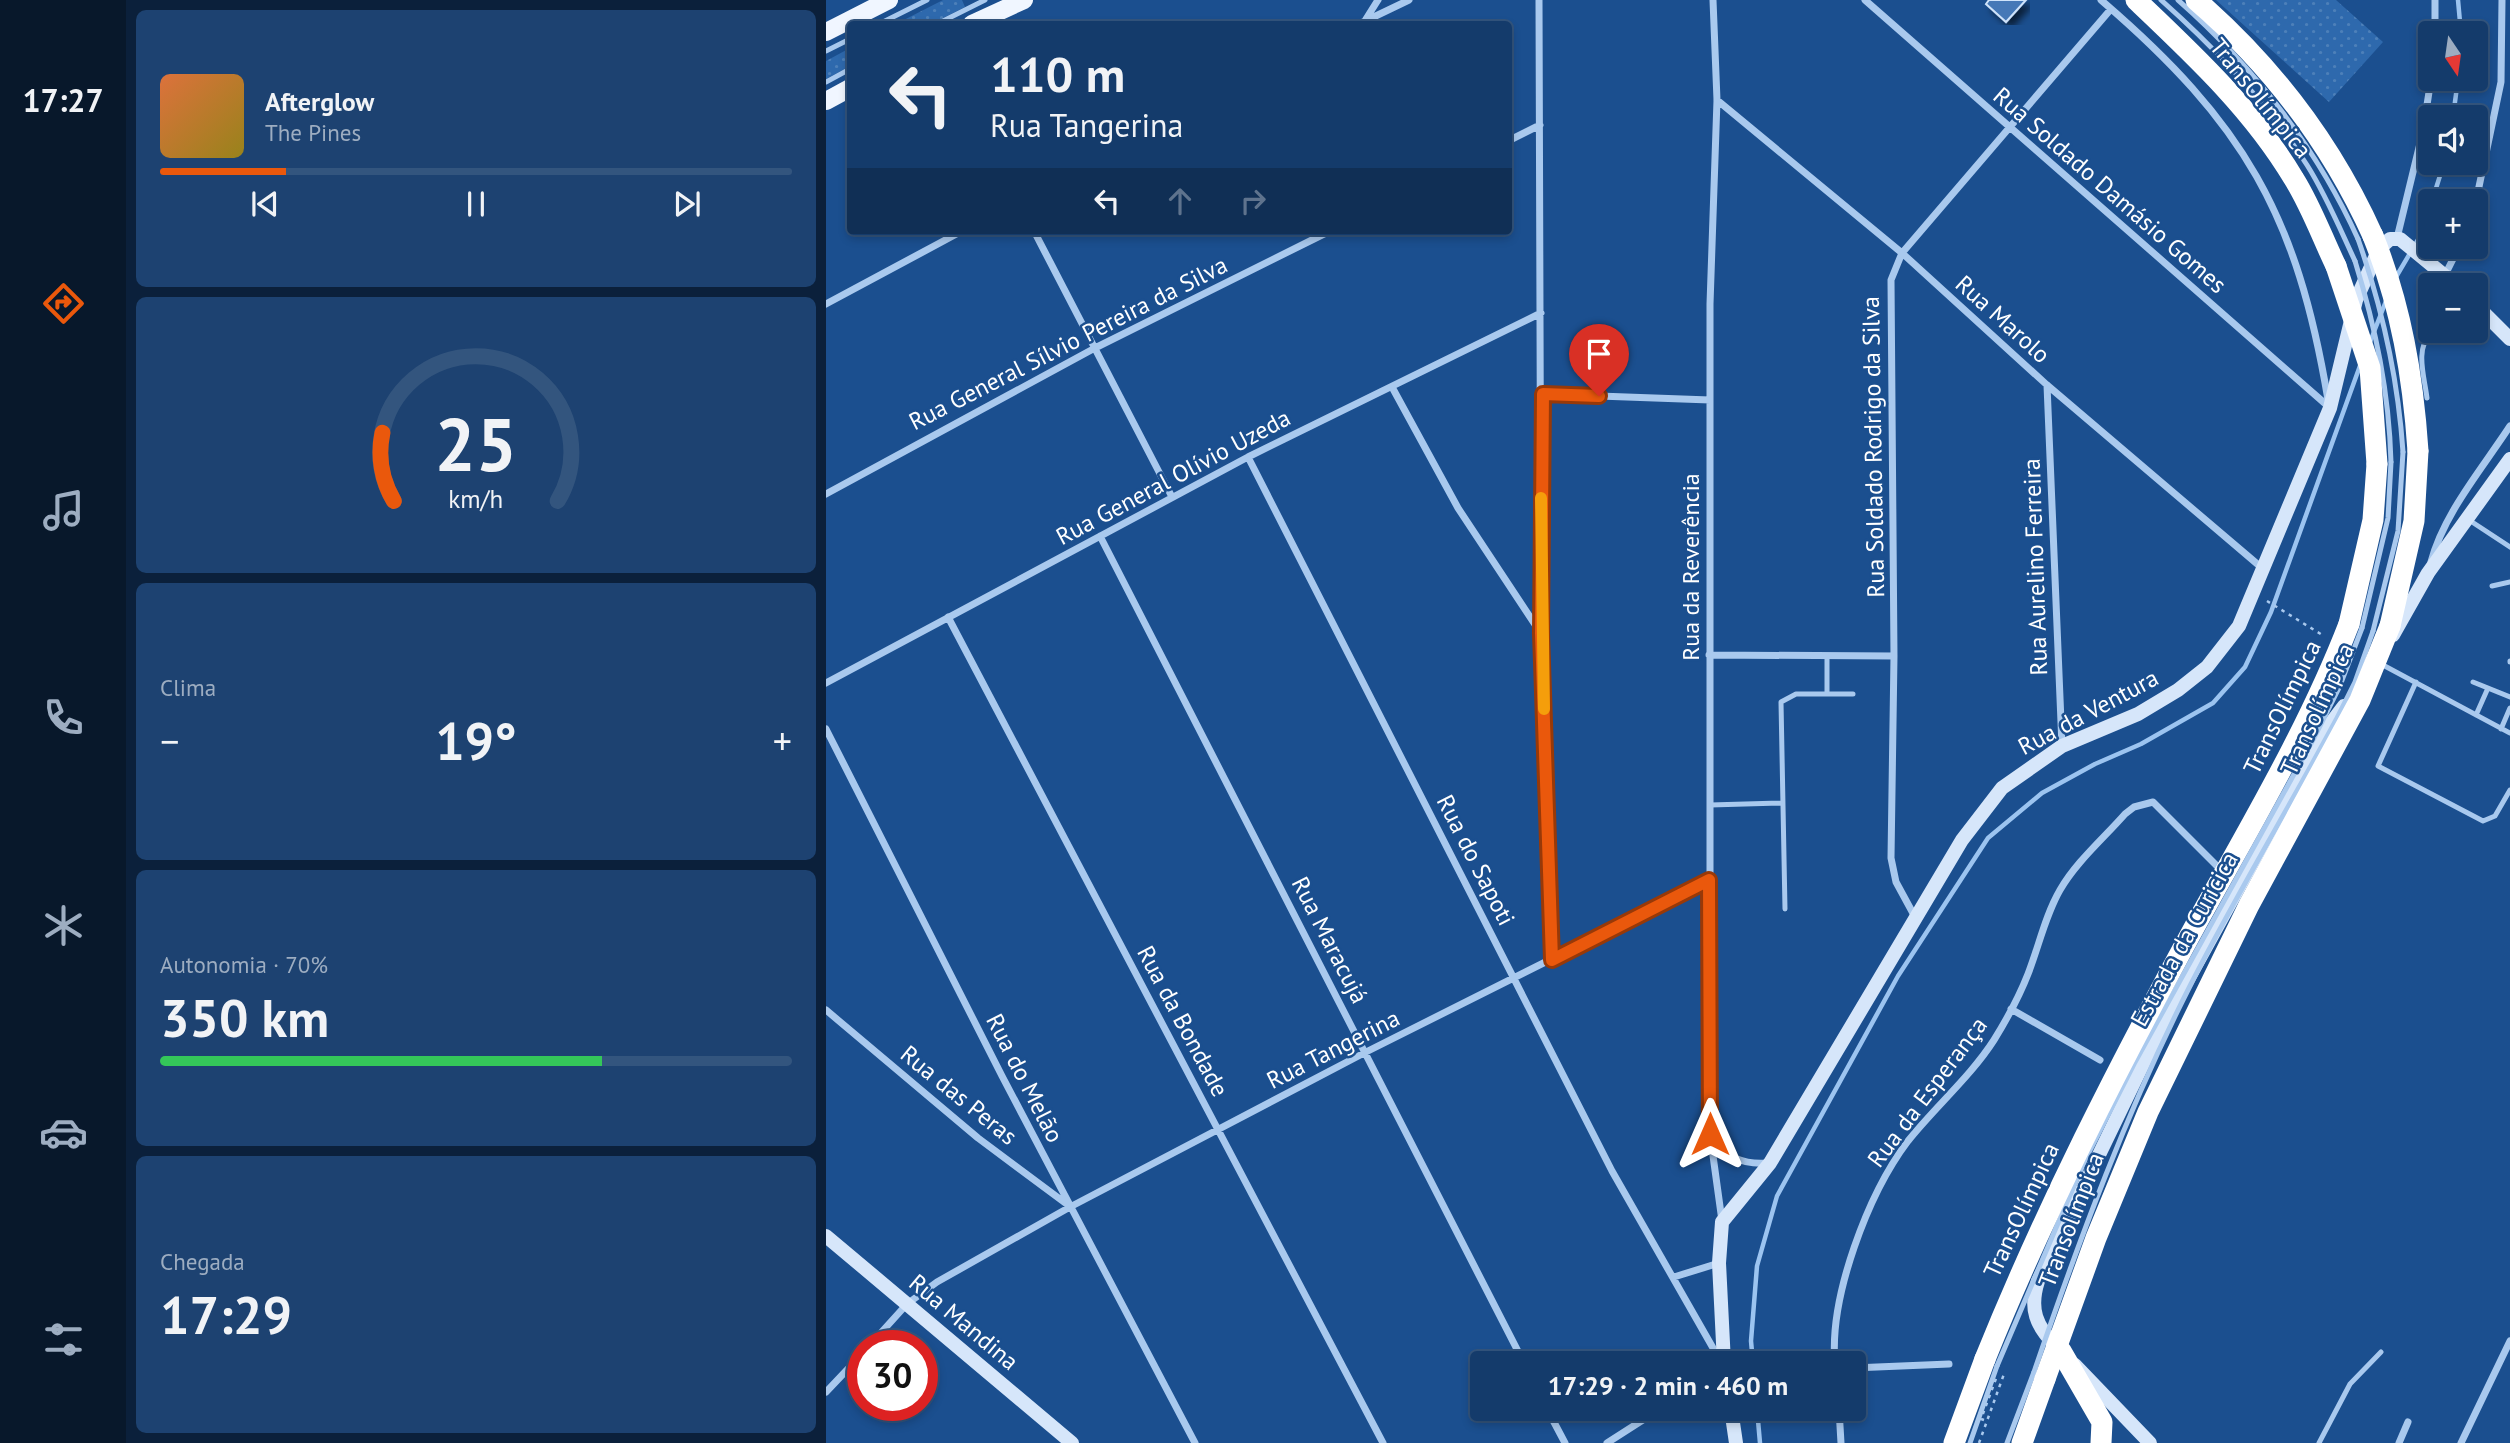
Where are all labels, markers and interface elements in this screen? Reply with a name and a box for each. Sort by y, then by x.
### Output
north arrow [2418,21,2488,91]
map controls [2418,21,2488,343]
street label: TransOlímpica [2203,32,2319,164]
text: 110 m [990,42,1125,106]
icon: left [875,49,966,140]
text: 17:27 [22,79,104,121]
street label: Rua Soldado Damásio Gomes [1987,80,2233,300]
text: Afterglow [265,85,374,118]
text: Rua Tangerina [990,104,1183,146]
button: sound [2418,105,2488,175]
text: The Pines [265,118,361,147]
icon: left [1088,182,1126,220]
icon: ahead [1161,182,1199,220]
icon: right [1234,182,1272,220]
icon: previous [246,185,284,223]
icon: pause [457,185,495,223]
icon: next [668,185,706,223]
button: + [2418,189,2488,259]
street label: Rua General Sílvio Pereira da Silva [904,249,1232,437]
street label: Rua Marolo [1949,268,2057,370]
button: − [2418,273,2488,343]
icon: directions [39,279,88,328]
street label: Rua Soldado Rodrigo da Silva [1855,296,1891,598]
pin [1569,324,1629,396]
icon: arrive [1580,335,1618,373]
text: 25 [435,397,517,491]
street label: Rua General Olívio Uzeda [1050,402,1296,552]
street label: Rua Aurelino Ferreira [2016,458,2054,676]
street label: Rua da Reverência [1675,473,1706,661]
text: km/h [449,483,503,515]
icon: music [39,486,88,535]
street label: TransOlímpica [2236,635,2328,779]
street label: Transolímpica [2273,638,2361,780]
street label: Rua da Ventura [2013,662,2163,762]
text: Clima [160,673,216,702]
icon: phone [39,693,88,742]
text: 19° [435,707,517,774]
text: − [160,716,179,765]
text: + [773,716,792,765]
street label: Rua do Sapoti [1430,789,1522,931]
street label: Estrada da Curicica [2123,846,2245,1032]
street label: Rua Maracujá [1285,871,1375,1009]
icon: climate [39,901,88,950]
street label: Rua da Bondade [1130,940,1236,1102]
text: Autonomia · 70% [160,950,328,979]
text: 350 km [160,984,329,1051]
street label: Rua Tangerina [1261,1002,1405,1096]
street label: Rua do Melão [979,1008,1071,1148]
street label: Rua da Esperança [1860,1011,1994,1173]
street label: Rua das Peras [894,1038,1024,1152]
position arrow [1673,1097,1747,1171]
icon: car [39,1108,88,1157]
street label: TransOlímpica [1976,1137,2066,1283]
street label: Transolímpica [2031,1148,2111,1292]
text: Chegada [160,1247,245,1276]
street label: Rua Mandina [903,1267,1025,1377]
text: 17:29 [160,1281,292,1348]
icon: filters [39,1315,88,1364]
speed limit sign: 30 [847,1330,938,1421]
text: 17:29 · 2 min · 460 m [1548,1369,1788,1402]

